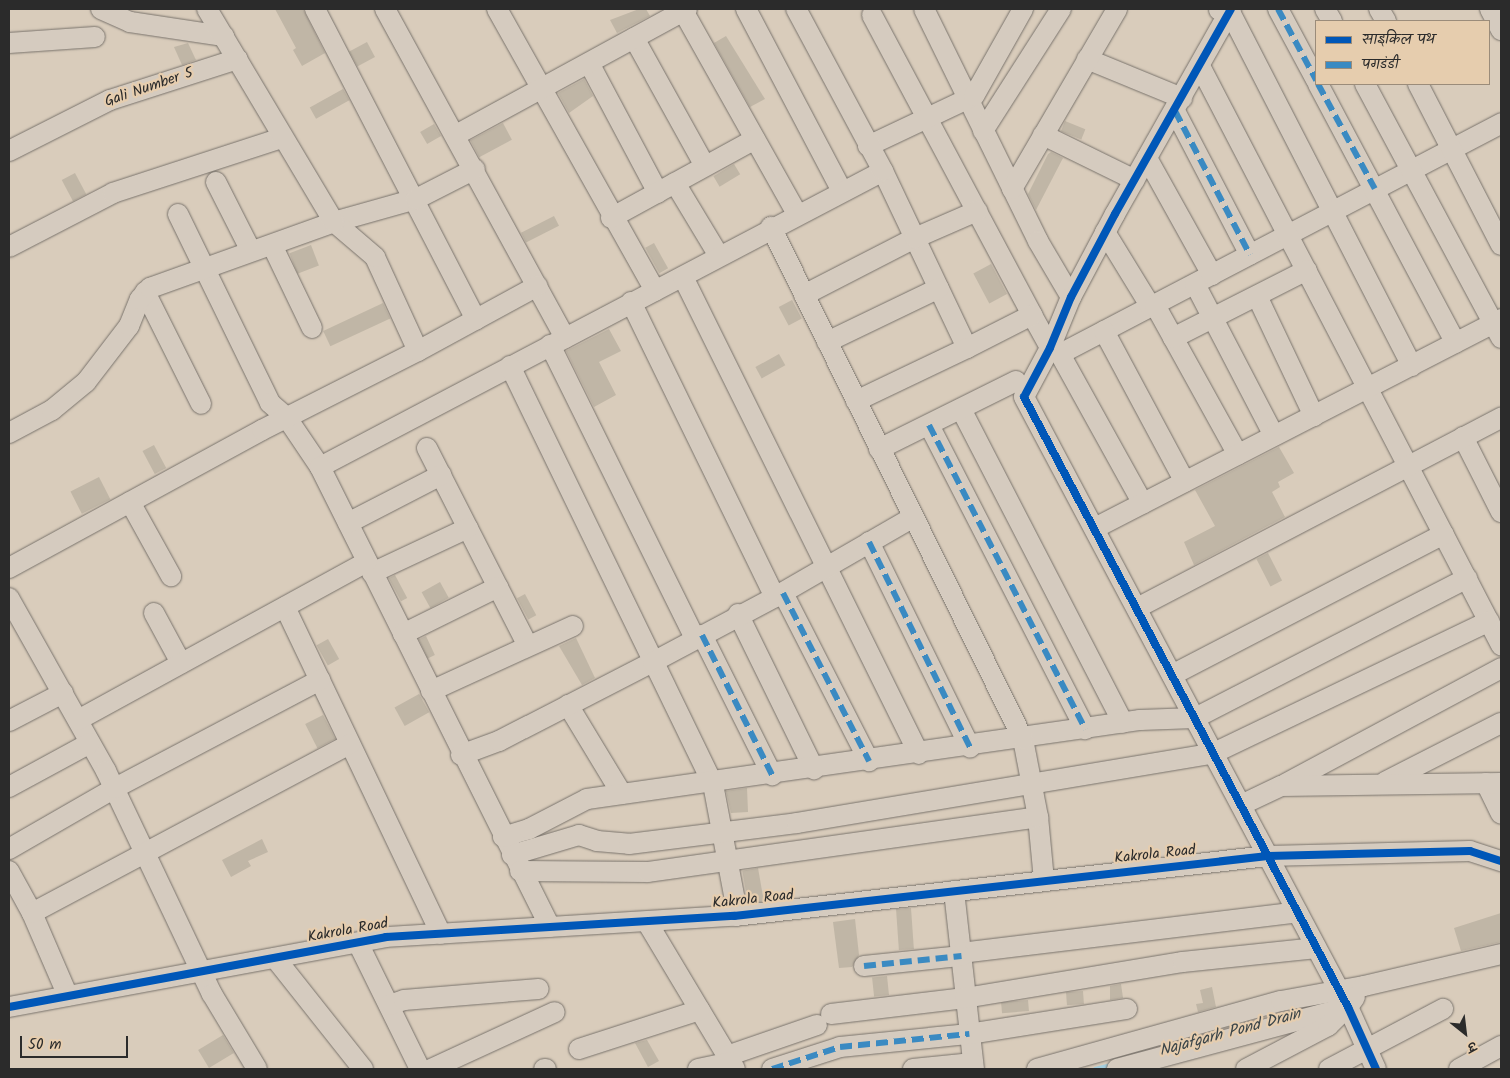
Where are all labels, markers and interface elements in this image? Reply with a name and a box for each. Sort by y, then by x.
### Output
legend [1315,20,1490,85]
text: साइकिल पथ [1362,28,1435,52]
text: पगडंडी [1362,53,1399,77]
street label: Gali Number 5 [102,64,196,112]
street label: Kakrola Road [1114,842,1196,868]
street label: Kakrola Road [712,887,794,913]
street label: Kakrola Road [306,915,390,947]
water label: Najafgarh Pond Drain [1157,1005,1303,1061]
north arrow [1440,1008,1490,1058]
scale bar [22,1026,130,1058]
text: 50 m [28,1033,62,1057]
text: उ [1463,1034,1481,1058]

